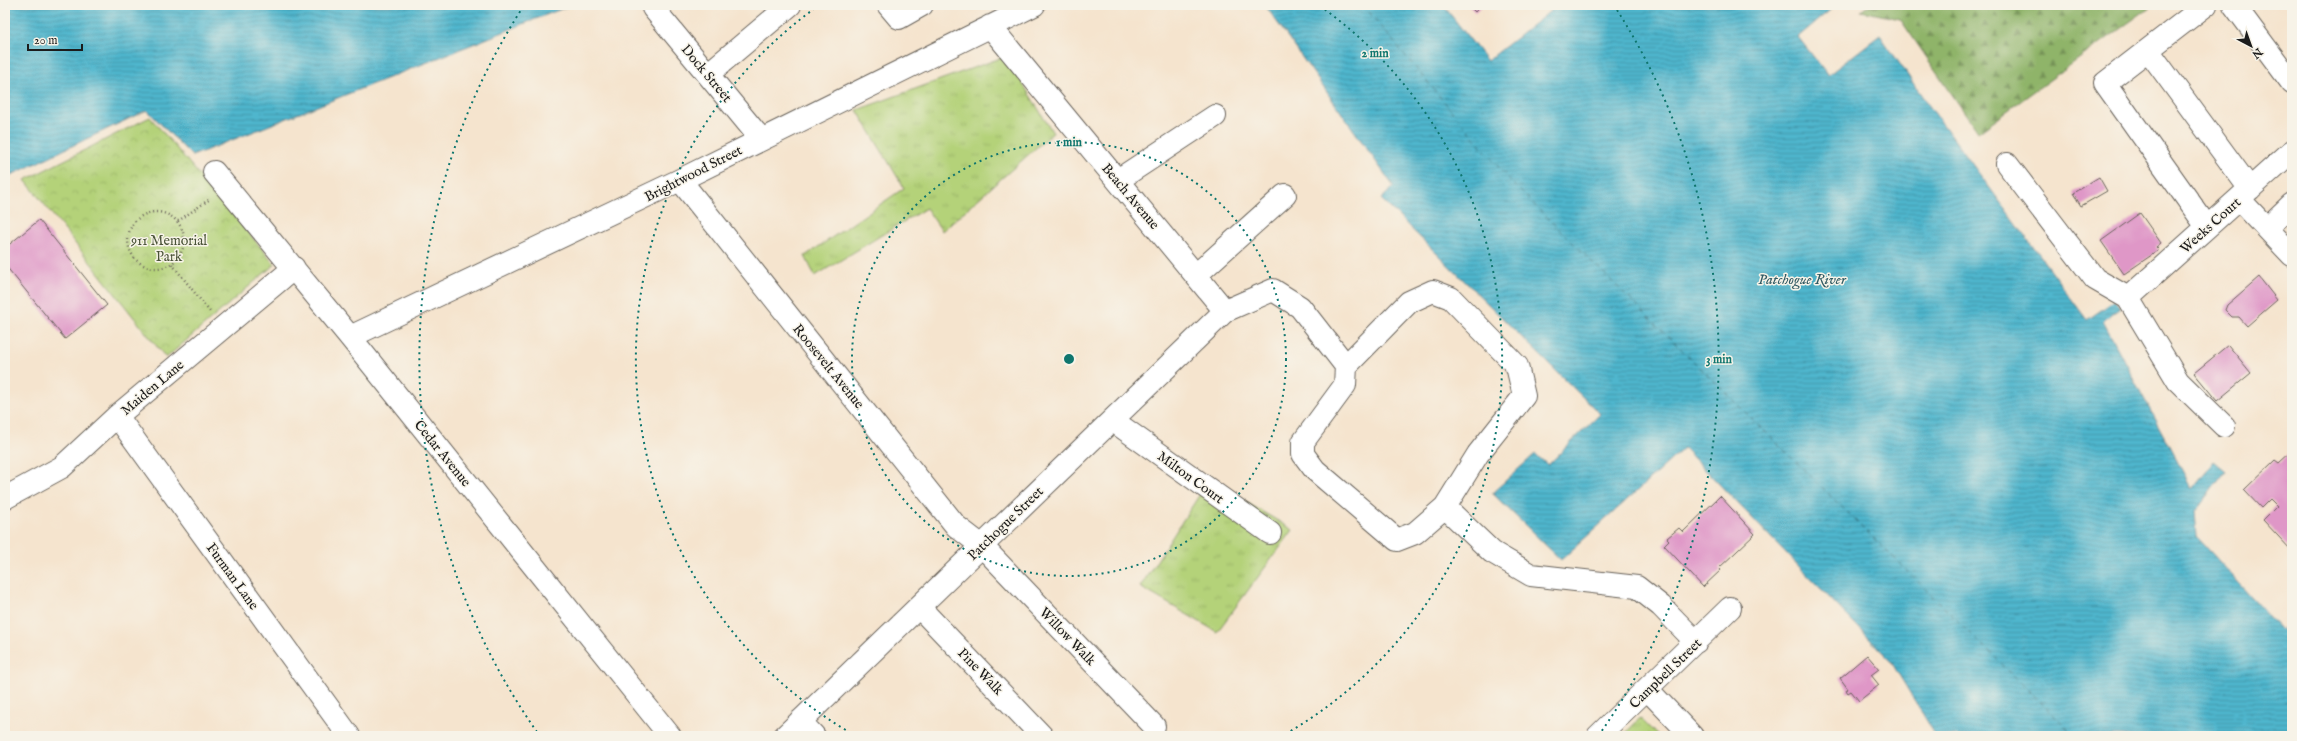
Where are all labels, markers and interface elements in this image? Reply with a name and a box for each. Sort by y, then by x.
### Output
scale bar [28,26,82,52]
north arrow [2231,26,2271,66]
text: 20 m [34,33,57,48]
street label: Dock Street [677,41,736,106]
text: N [2248,44,2266,62]
text: 2 min [1361,46,1389,61]
text: 1 min [1056,135,1083,150]
street label: Brightwood Street [641,141,746,206]
street label: Beach Avenue [1097,160,1164,234]
street label: Weeks Court [2177,194,2245,258]
park label: 911 Memorial Park [130,232,207,266]
water label: Patchogue River [1758,270,1847,290]
street label: Roosevelt Avenue [788,321,868,413]
centre of rings [1062,352,1076,366]
text: 3 min [1706,352,1733,367]
street label: Maiden Lane [117,356,188,419]
street label: Cedar Avenue [410,417,475,491]
street label: Milton Court [1153,448,1228,508]
street label: Patchogue Street [964,483,1048,565]
street label: Furman Lane [202,540,263,614]
street label: Willow Walk [1035,604,1100,670]
street label: Campbell Street [1626,635,1706,713]
street label: Pine Walk [953,644,1007,699]

